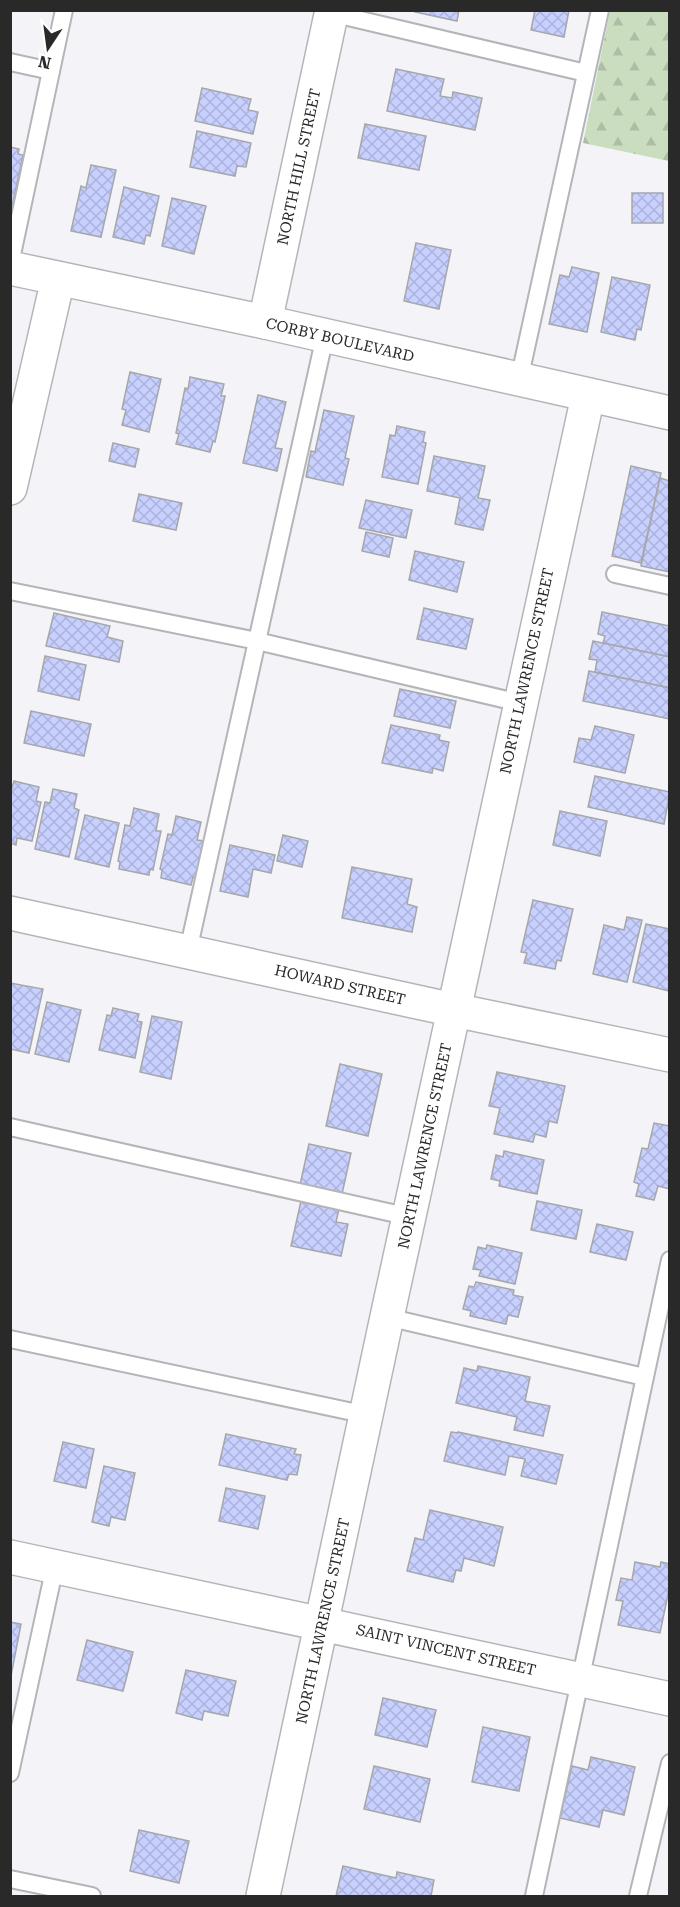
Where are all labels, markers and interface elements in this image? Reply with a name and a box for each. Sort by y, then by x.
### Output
north arrow [18,18,78,78]
text: N [37,51,53,73]
street label: NORTH HILL STREET [274,87,324,247]
street label: CORBY BOULEVARD [264,314,416,366]
street label: NORTH LAWRENCE STREET [496,567,558,775]
street label: HOWARD STREET [273,961,407,1009]
street label: NORTH LAWRENCE STREET [394,1042,456,1250]
street label: NORTH LAWRENCE STREET [292,1517,354,1725]
street label: SAINT VINCENT STREET [354,1621,538,1679]

